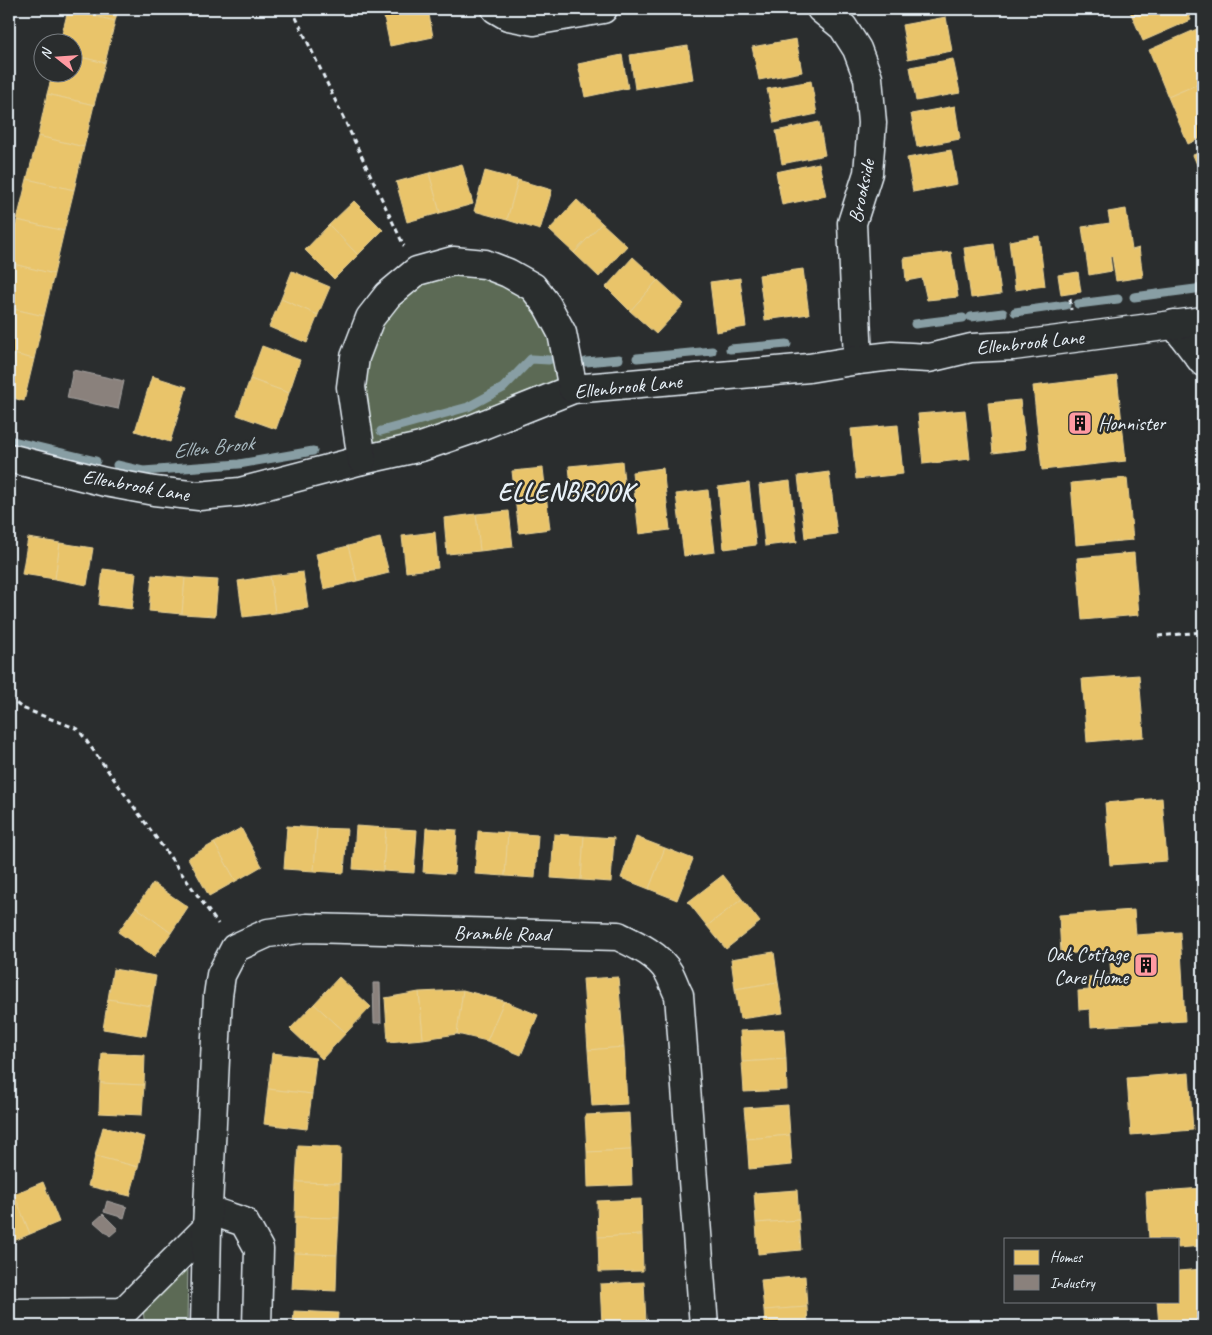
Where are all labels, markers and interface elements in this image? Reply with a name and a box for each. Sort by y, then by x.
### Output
north arrow [32,32,82,82]
text: N [37,45,56,61]
street label: Brookside [843,156,881,225]
street label: Ellenbrook Lane [975,324,1086,361]
street label: Ellenbrook Lane [573,368,684,405]
building icon: Honnister [1067,410,1093,436]
place label: Honnister [1098,411,1167,436]
water label: Ellen Brook [172,430,258,464]
street label: Ellenbrook Lane [81,464,193,507]
district label: ELLENBROOK [498,476,639,508]
street label: Bramble Road [454,920,553,947]
place label: Oak Cottage Care Home [1046,942,1129,990]
building icon: Oak Cottage Care Home [1133,952,1159,978]
legend [1004,1238,1180,1302]
text: Homes [1050,1248,1084,1267]
text: Industry [1050,1274,1097,1293]

